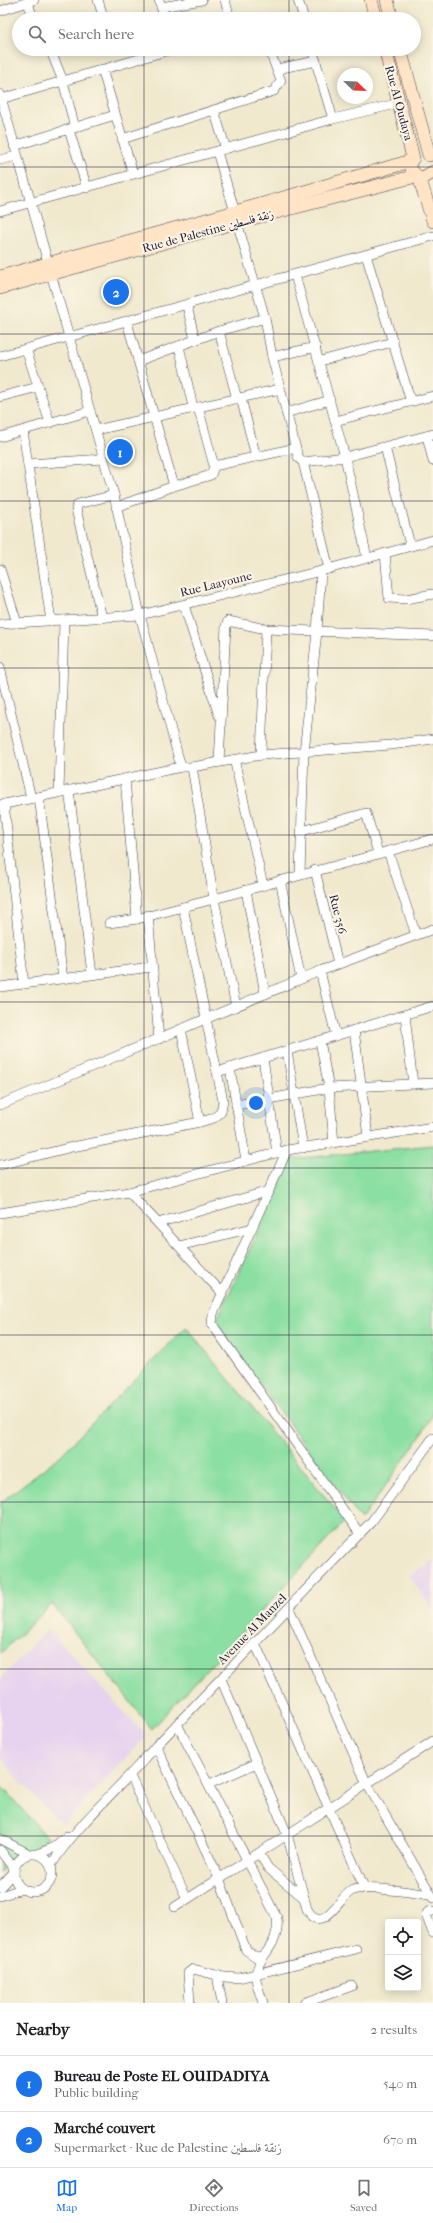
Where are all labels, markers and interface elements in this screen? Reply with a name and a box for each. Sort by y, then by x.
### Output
search box [12,12,421,56]
icon: search [26,23,48,45]
text: Search here [58,25,134,43]
street label: Rue Al Oudaya [382,64,416,143]
north arrow [337,68,373,104]
street label: Rue de Palestine زنقة فلسطين [141,207,275,255]
pin: 2 [103,277,129,307]
pin: 1 [107,437,133,467]
street label: Rue Laayoune [179,568,254,600]
street label: Rue 356 [326,893,350,936]
your location [246,1093,266,1113]
street label: Avenue Al Manzel [214,1590,290,1668]
map controls [385,1919,421,1991]
button: locate [385,1919,421,1955]
button: layers [385,1955,421,1991]
text: Nearby [16,2019,70,2039]
text: 2 results [371,2022,417,2037]
text: Bureau de Poste EL OUIDADIYA [54,2067,270,2085]
text: 1 [27,2076,31,2091]
text: 540 m [383,2076,417,2091]
text: Public building [54,2085,139,2100]
text: Marché couvert [54,2119,155,2137]
text: 2 [26,2132,32,2147]
text: 670 m [383,2132,417,2147]
text: Supermarket · Rue de Palestine زنقة فلسطين [54,2140,282,2155]
tab: Map [56,2177,78,2214]
tab: Directions [189,2177,239,2214]
tab: Saved [350,2177,377,2214]

